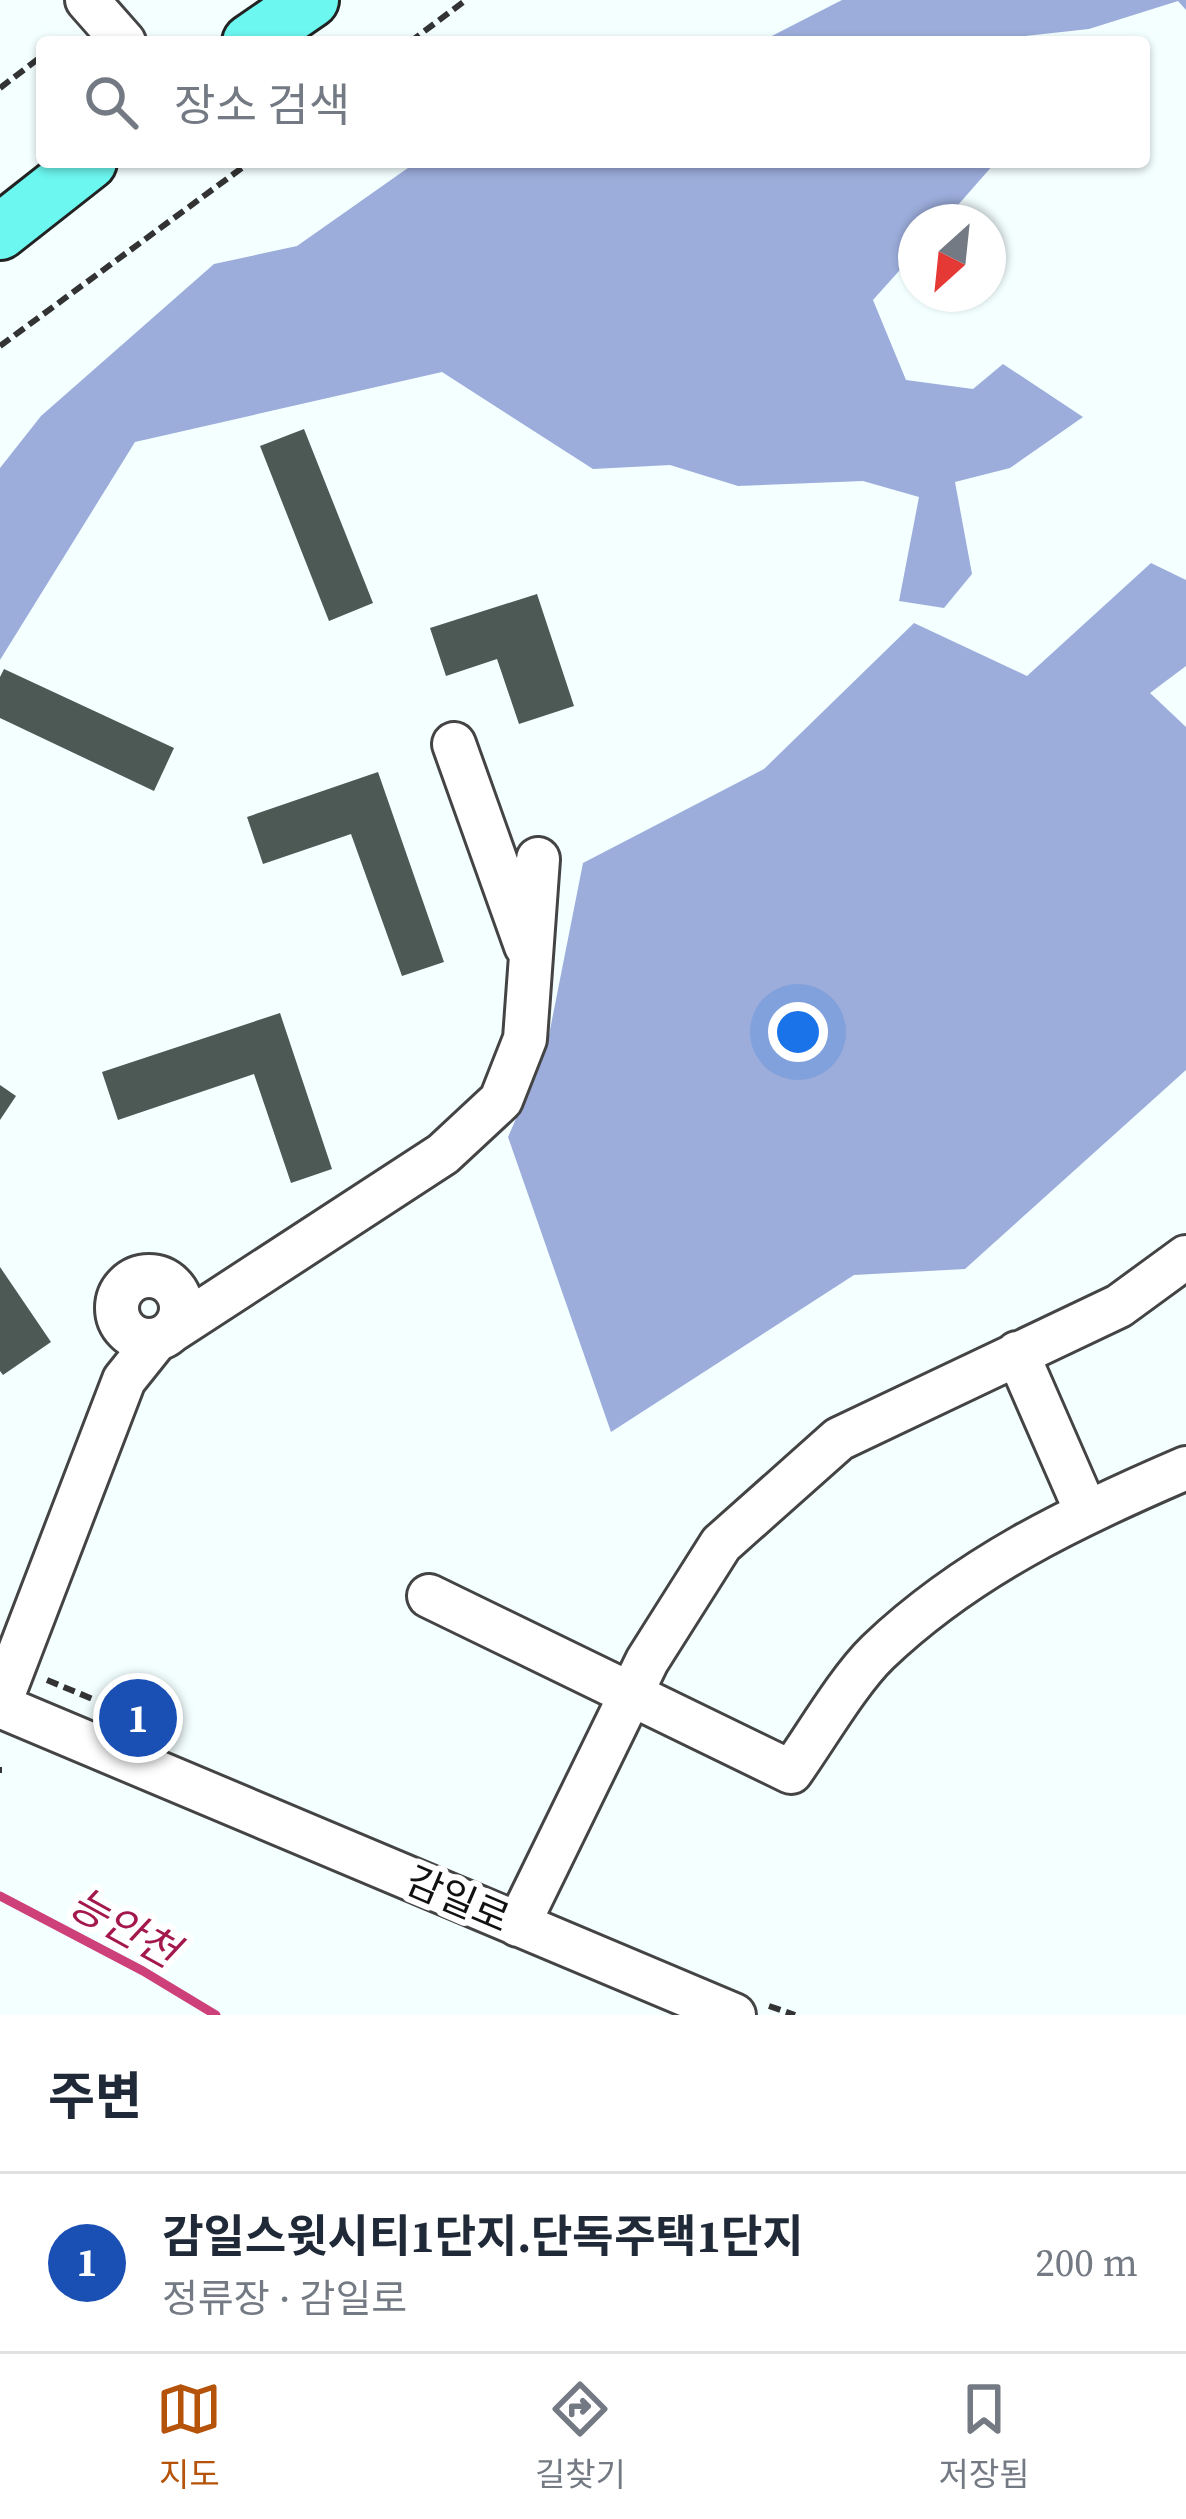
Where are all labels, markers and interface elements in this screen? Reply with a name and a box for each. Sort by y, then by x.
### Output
search box [36,36,1150,168]
icon: search [78,69,144,135]
text: 장소 검색 [174,74,350,136]
north arrow [898,204,1006,312]
your location [768,1002,828,1062]
pin: 1 [99,1673,177,1763]
street label: 감일로 [398,1854,518,1945]
water label: 능안천 [59,1874,193,1983]
text: 주변 [48,2061,142,2131]
text: 감일스윗시티1단지.단독주택1단지 [162,2205,804,2267]
text: 1 [76,2236,98,2289]
text: 200 m [1035,2236,1138,2289]
text: 정류장 · 감일로 [162,2272,407,2325]
tab: 지도 [156,2376,222,2497]
tab: 길찾기 [535,2376,626,2497]
tab: 저장됨 [939,2376,1030,2497]

